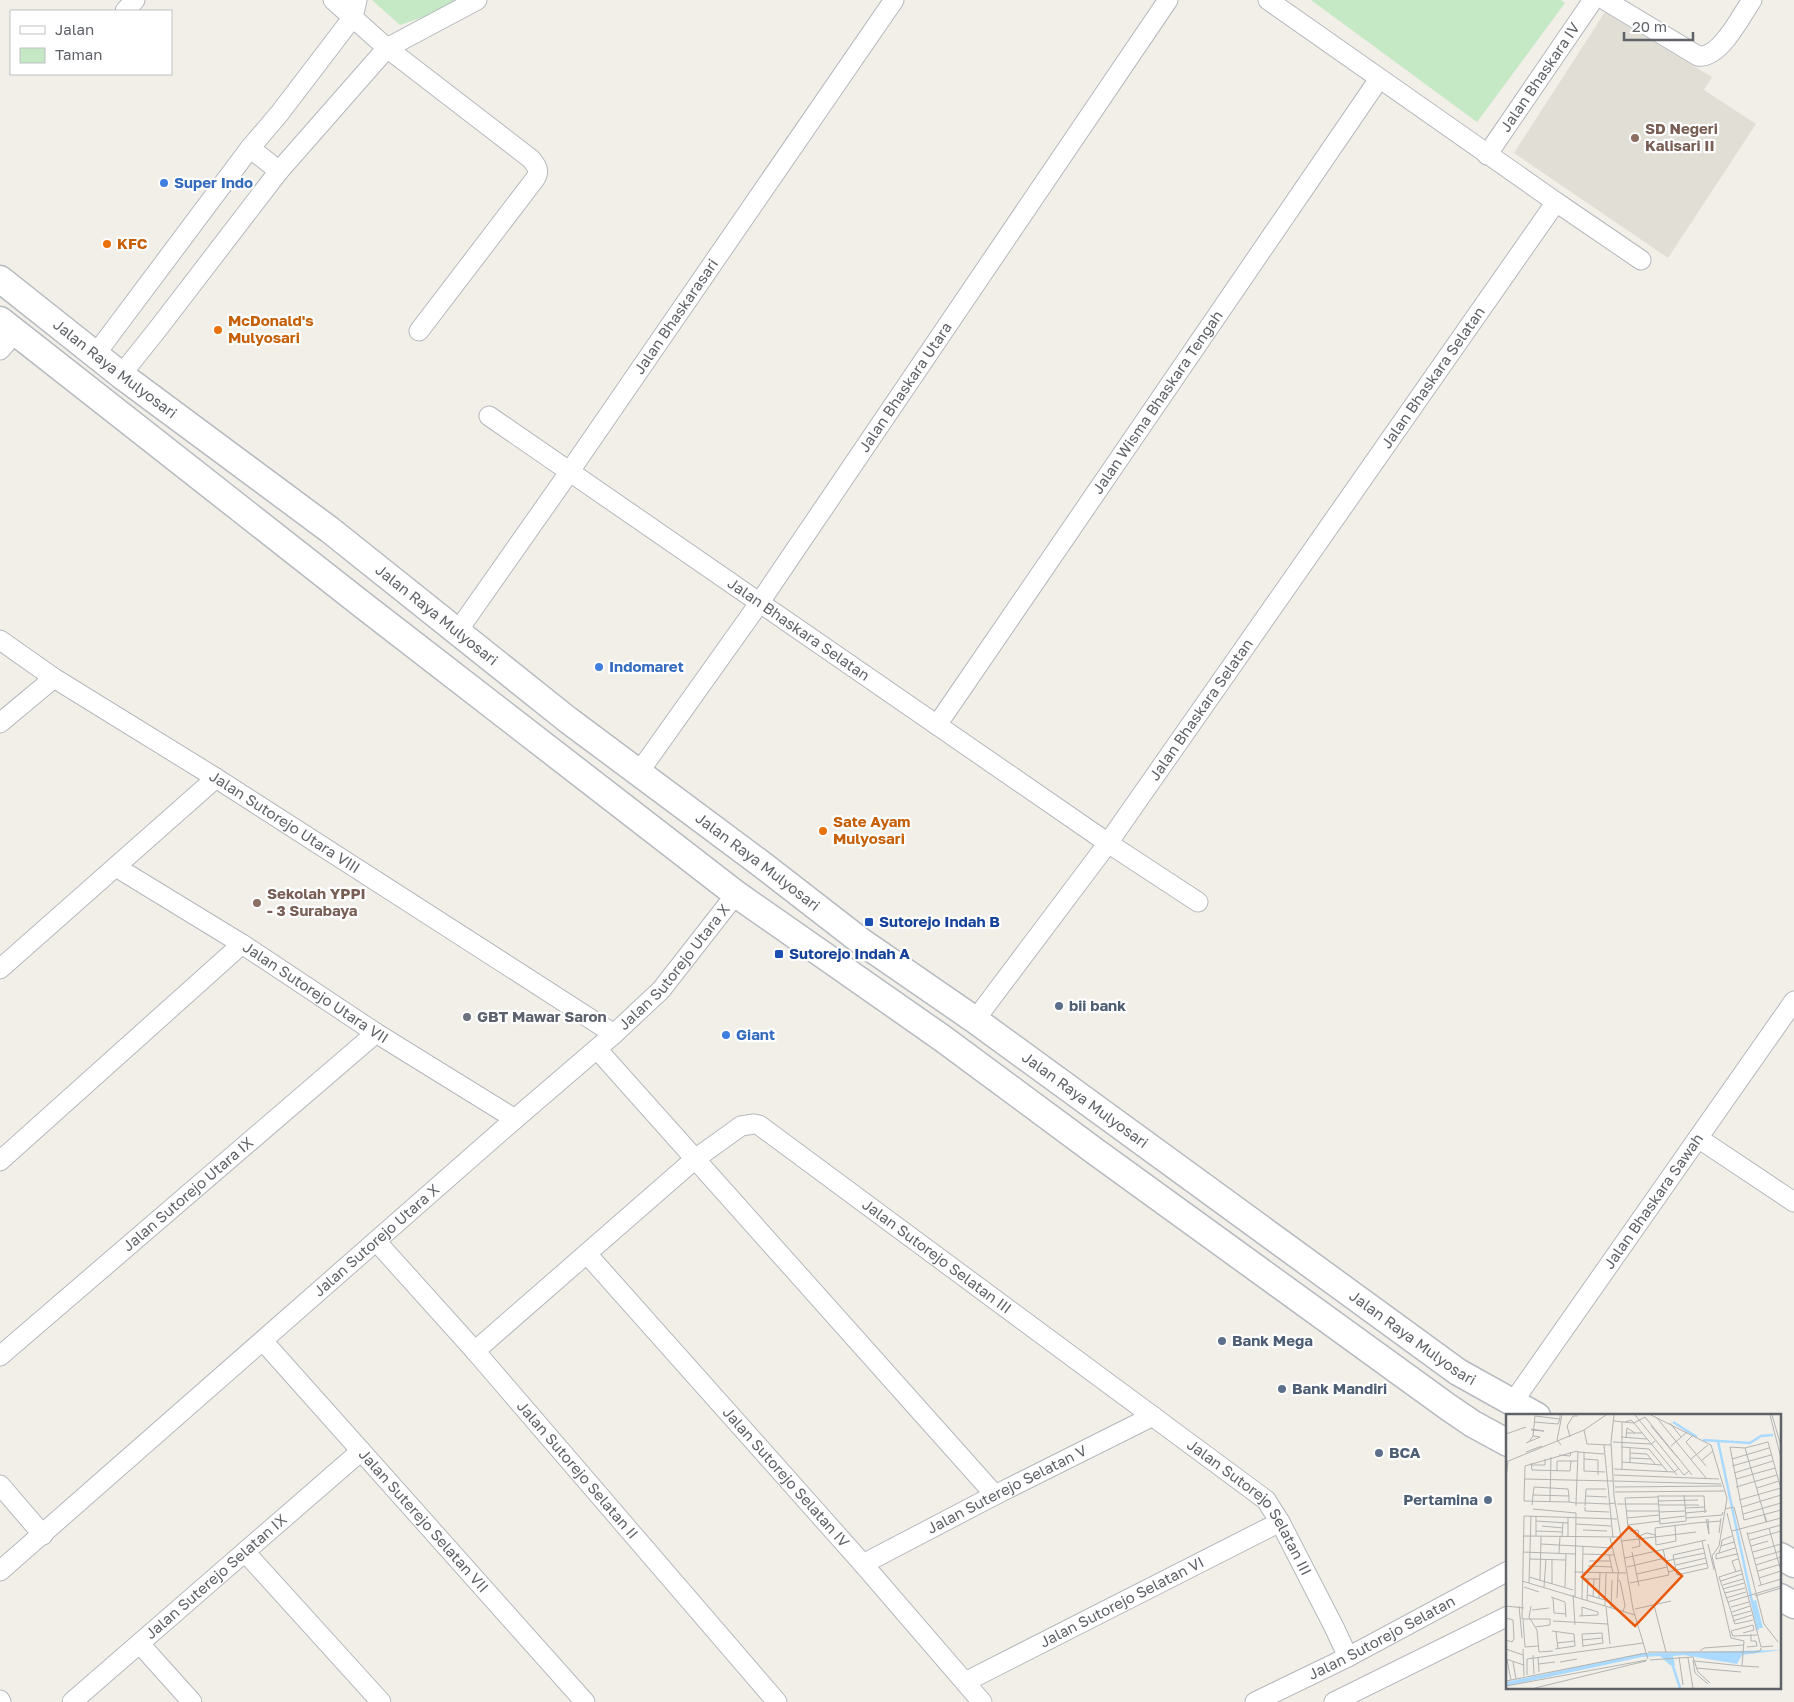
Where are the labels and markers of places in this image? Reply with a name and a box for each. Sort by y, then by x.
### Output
place label: SD Negeri Kalisari II [1645,119,1718,154]
marker: SD Negeri Kalisari II [1629,132,1641,144]
place label: Super Indo [174,173,253,191]
marker: Super Indo [158,177,170,189]
place label: KFC [117,234,148,252]
marker: KFC [101,238,113,250]
place label: McDonald's Mulyosari [228,311,314,346]
marker: McDonald's Mulyosari [212,324,224,336]
place label: Indomaret [609,657,684,675]
marker: Indomaret [593,661,605,673]
place label: Sate Ayam Mulyosari [833,812,910,847]
marker: Sate Ayam Mulyosari [817,825,829,837]
place label: Sekolah YPPI - 3 Surabaya [267,884,366,919]
marker: Sekolah YPPI - 3 Surabaya [251,897,263,909]
place label: Sutorejo Indah B [879,912,1000,930]
marker: Sutorejo Indah B [863,916,875,928]
place label: Sutorejo Indah A [789,944,910,962]
marker: Sutorejo Indah A [773,948,785,960]
place label: bii bank [1069,996,1126,1014]
marker: bii bank [1053,1000,1065,1012]
place label: GBT Mawar Saron [477,1007,607,1025]
marker: GBT Mawar Saron [461,1011,473,1023]
place label: Giant [736,1025,775,1043]
marker: Giant [720,1029,732,1041]
place label: Bank Mega [1232,1331,1313,1349]
marker: Bank Mega [1216,1335,1228,1347]
place label: Bank Mandiri [1292,1379,1387,1397]
marker: Bank Mandiri [1276,1383,1288,1395]
place label: BCA [1389,1443,1421,1461]
marker: BCA [1373,1447,1385,1459]
place label: Pertamina [1403,1490,1478,1508]
marker: Pertamina [1482,1494,1494,1506]

